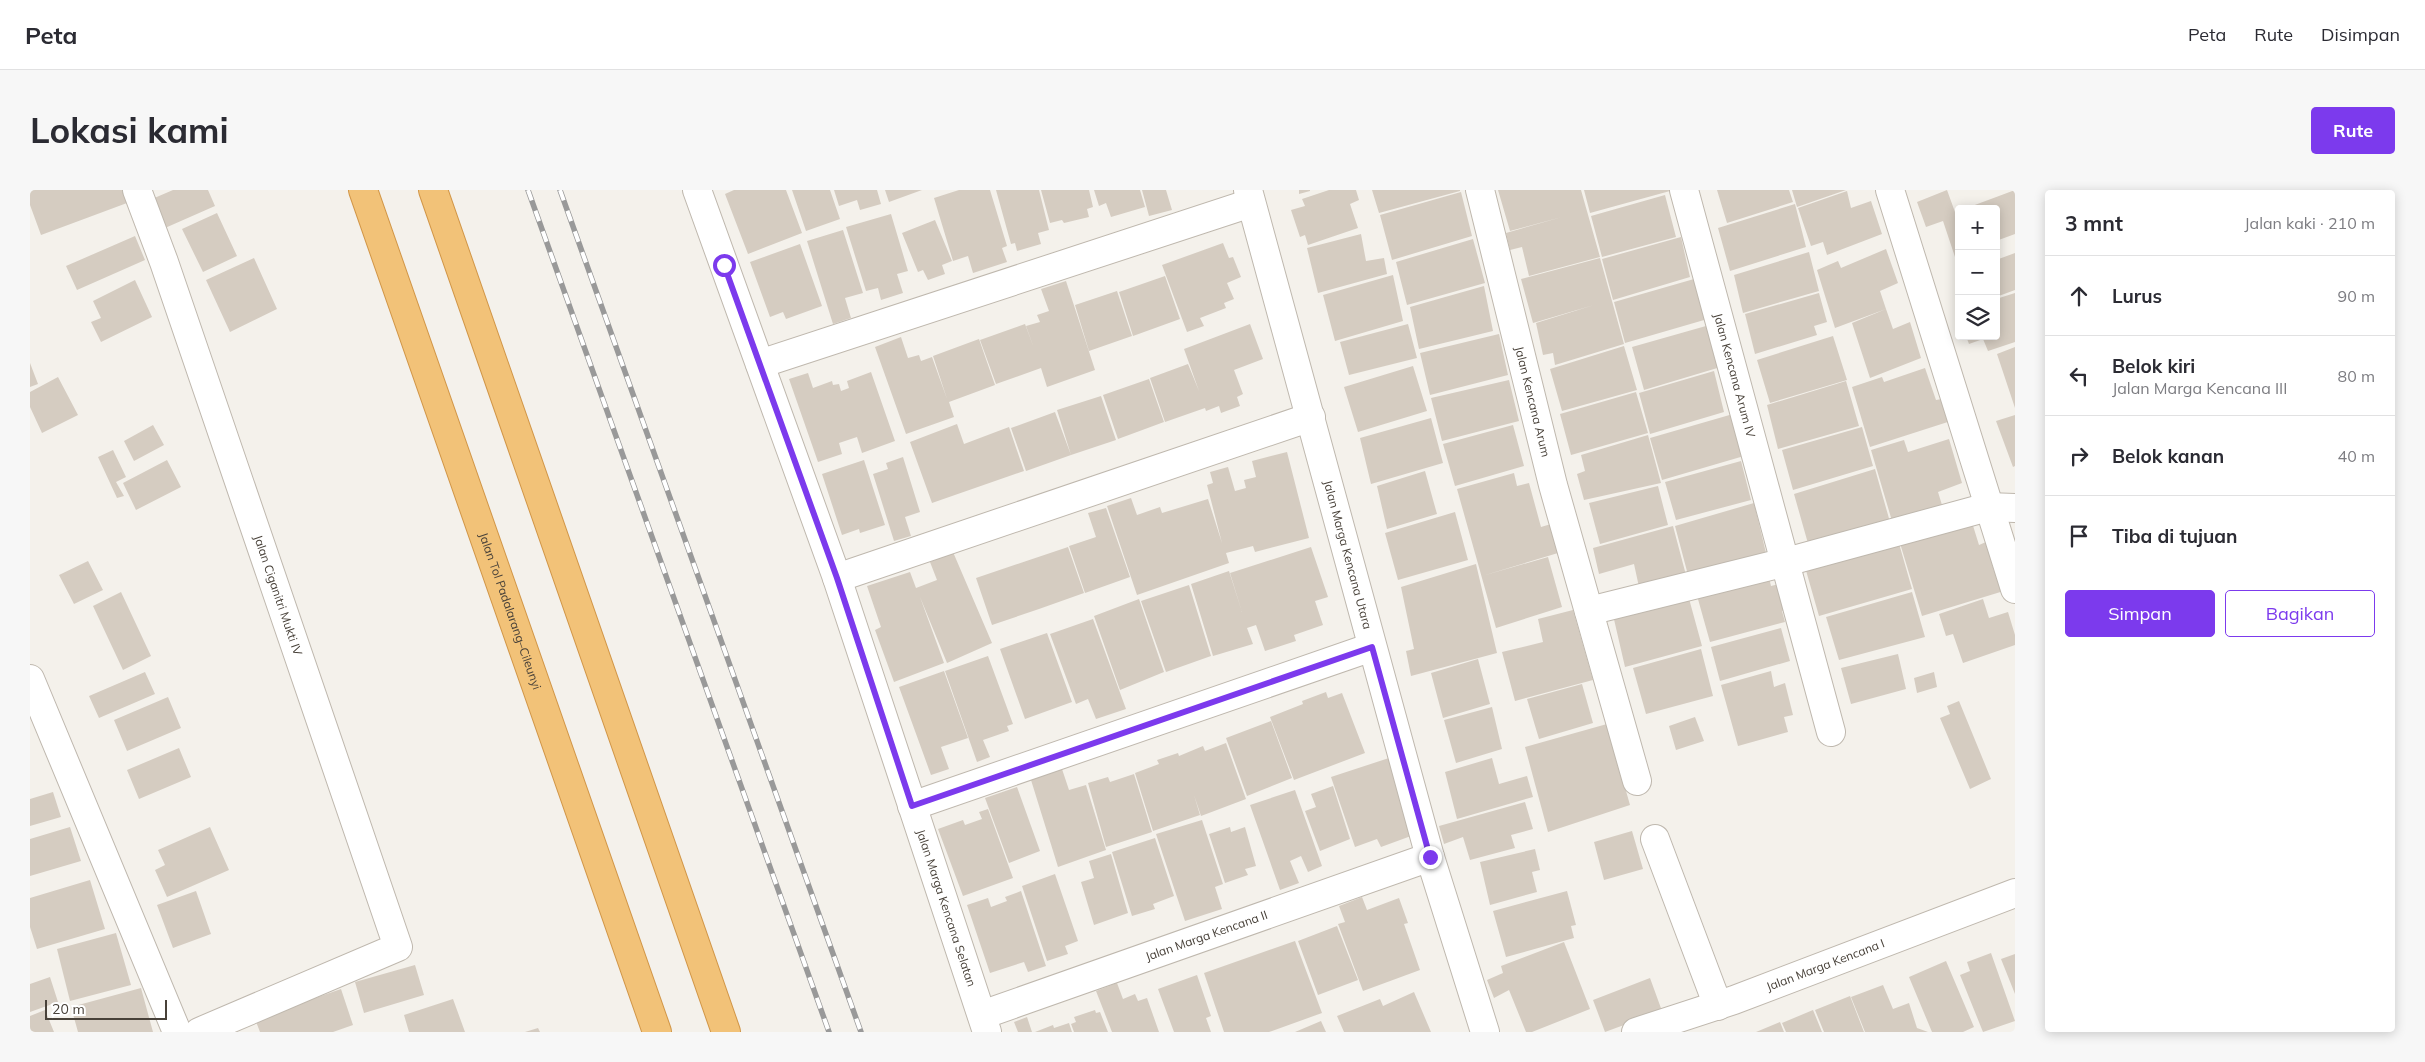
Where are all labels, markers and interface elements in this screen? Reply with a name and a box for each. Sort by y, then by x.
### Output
text: Peta [25,20,77,50]
text: Peta [2188,23,2226,46]
text: Rute [2254,23,2293,46]
text: Disimpan [2321,23,2400,46]
button: Rute [2311,107,2395,154]
text: Lokasi kami [30,108,229,152]
map controls [1955,205,2000,340]
button: + [1955,205,2000,250]
text: 3 mnt [2065,210,2123,236]
text: Jalan kaki · 210 m [2244,213,2375,233]
button: − [1955,250,2000,295]
route start [713,254,736,277]
icon: ahead [2065,282,2093,310]
text: Lurus [2112,284,2162,308]
text: 90 m [2338,286,2375,306]
button: layers [1955,295,2000,340]
street label: Jalan Kencana Arum IV [1711,311,1759,440]
street label: Jalan Kencana Arum [1512,345,1554,458]
text: Belok kiri [2112,354,2195,378]
icon: left [2065,362,2093,390]
text: 80 m [2338,366,2375,386]
text: Jalan Marga Kencana III [2112,378,2287,398]
icon: right [2065,442,2093,470]
text: Belok kanan [2112,444,2224,468]
text: 40 m [2338,446,2375,466]
street label: Jalan Marga Kencana Utara [1320,478,1375,631]
icon: arrive [2065,522,2093,550]
text: Tiba di tujuan [2112,524,2237,548]
street label: Jalan Tol Padalarang–Cileunyi [476,530,545,692]
street label: Jalan Ciganitri Mukti IV [251,533,306,658]
button: Simpan [2065,590,2215,637]
button: Bagikan [2225,590,2375,637]
street label: Jalan Marga Kencana Selatan [914,827,979,988]
route end [1419,846,1442,869]
street label: Jalan Marga Kencana II [1143,907,1269,964]
street label: Jalan Marga Kencana I [1764,935,1887,994]
scale bar [45,997,168,1020]
text: 20 m [52,1000,85,1018]

